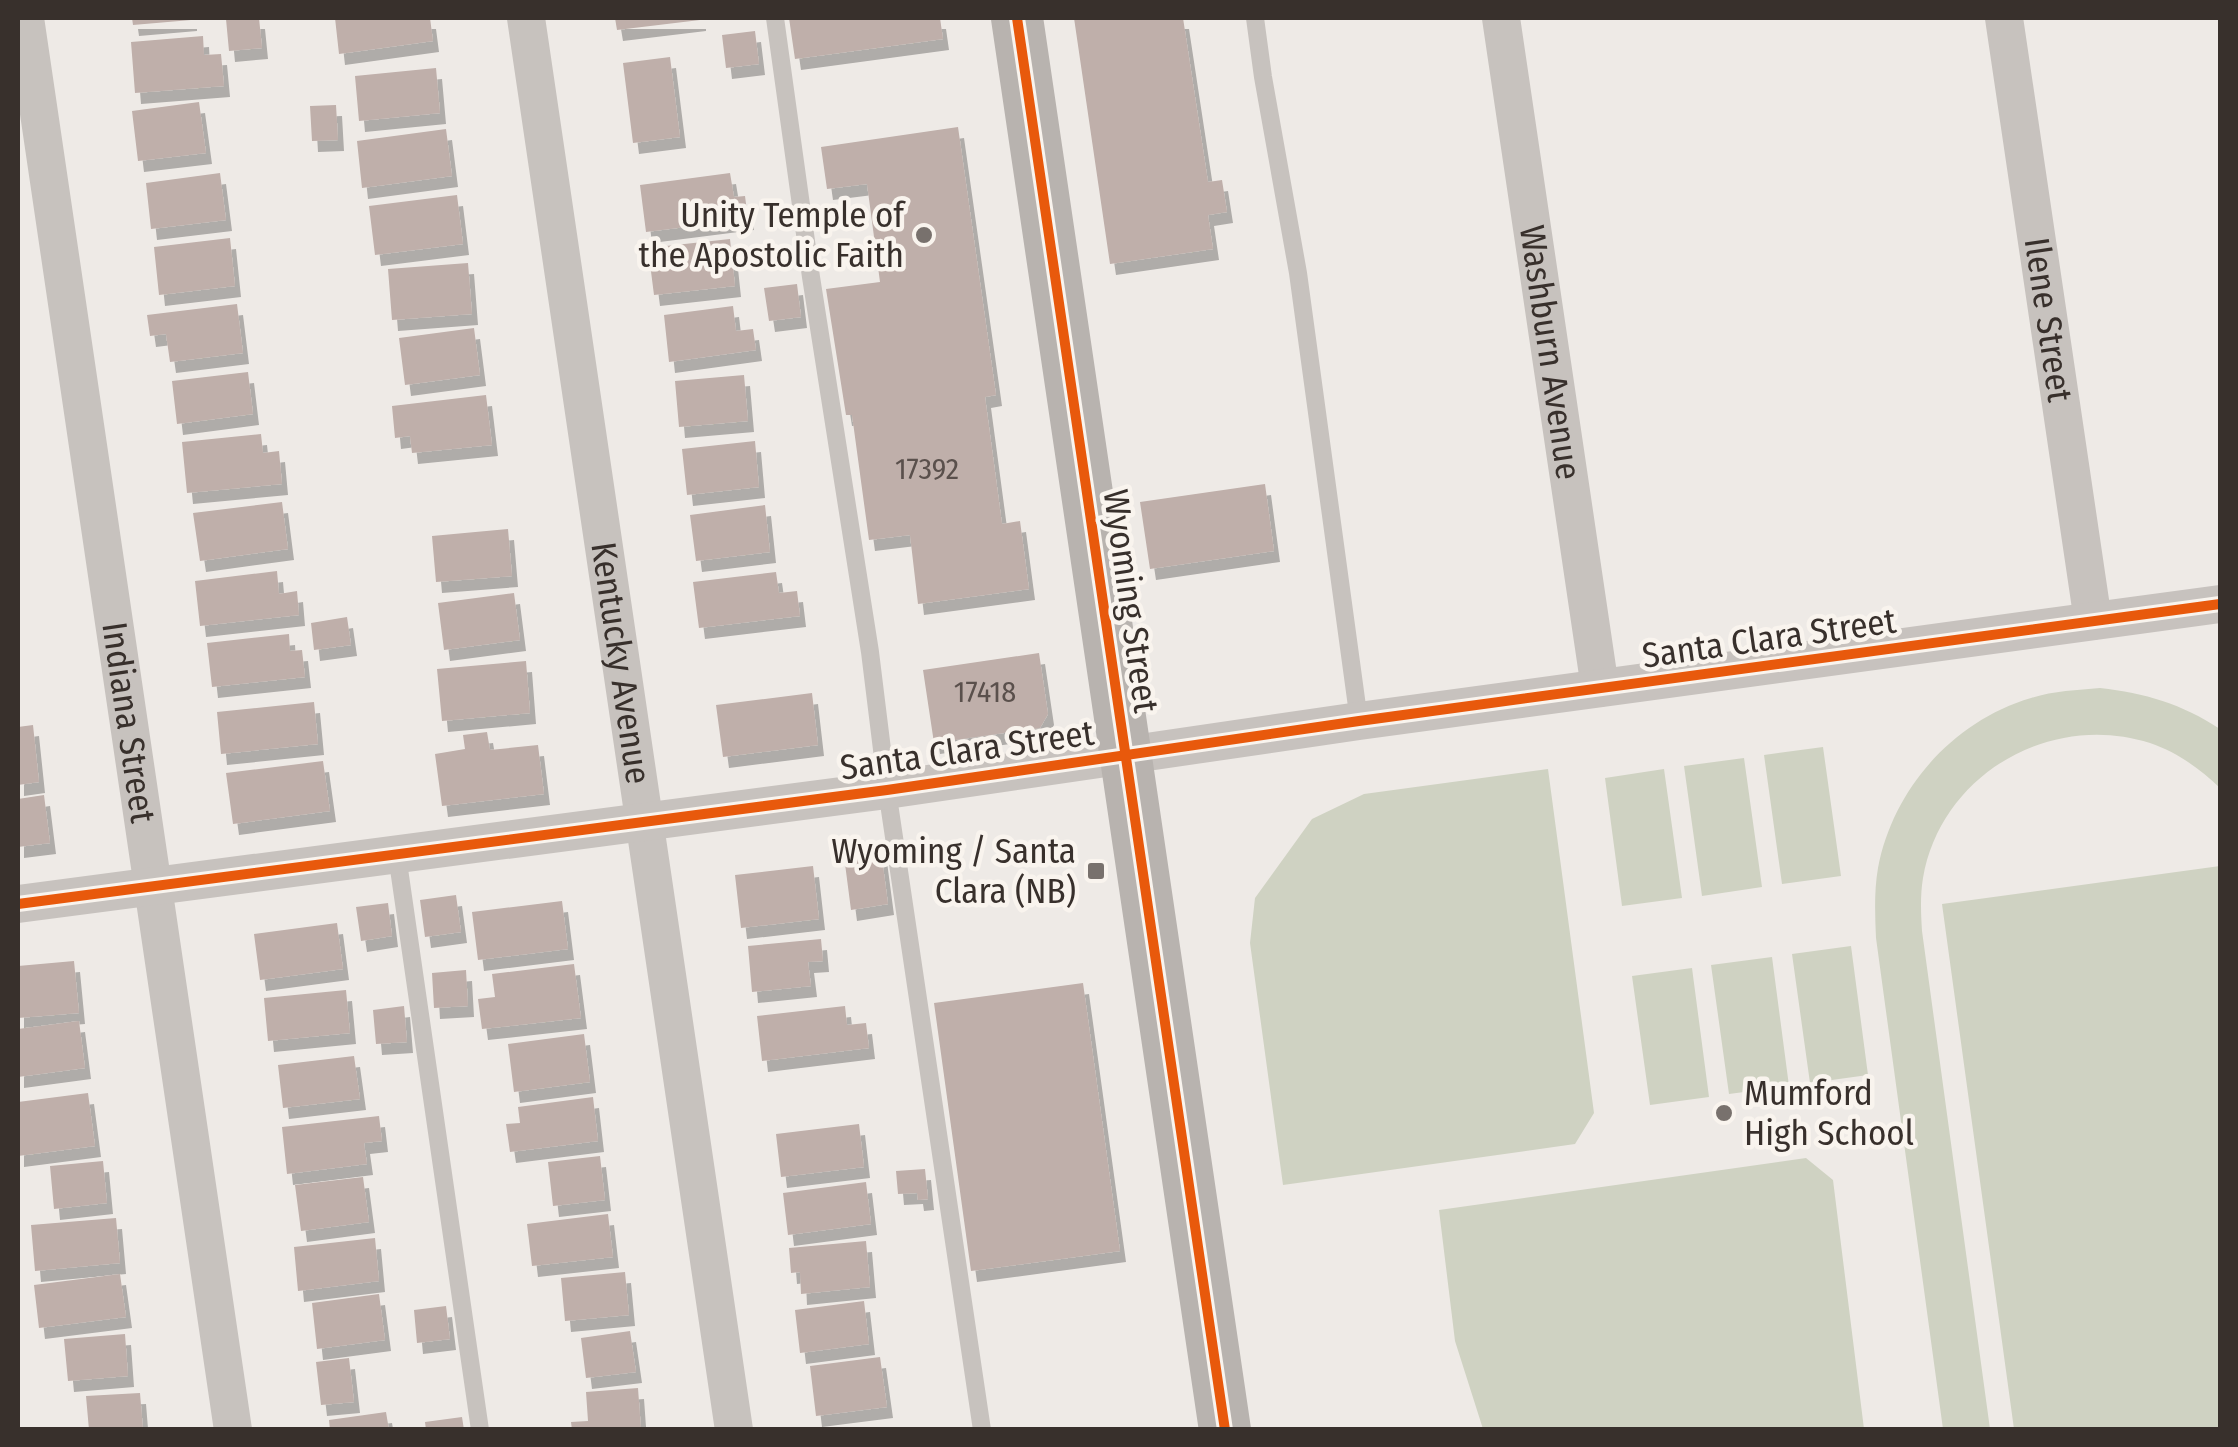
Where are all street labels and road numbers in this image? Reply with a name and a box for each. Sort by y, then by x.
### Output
street label: Washburn Avenue [1511,222,1590,482]
street label: Ilene Street [2016,235,2081,405]
street label: Wyoming Street [1095,487,1168,716]
street label: Kentucky Avenue [582,539,660,787]
street label: Santa Clara Street [1639,599,1899,677]
street label: Indiana Street [93,619,164,826]
street label: Santa Clara Street [837,711,1097,789]

